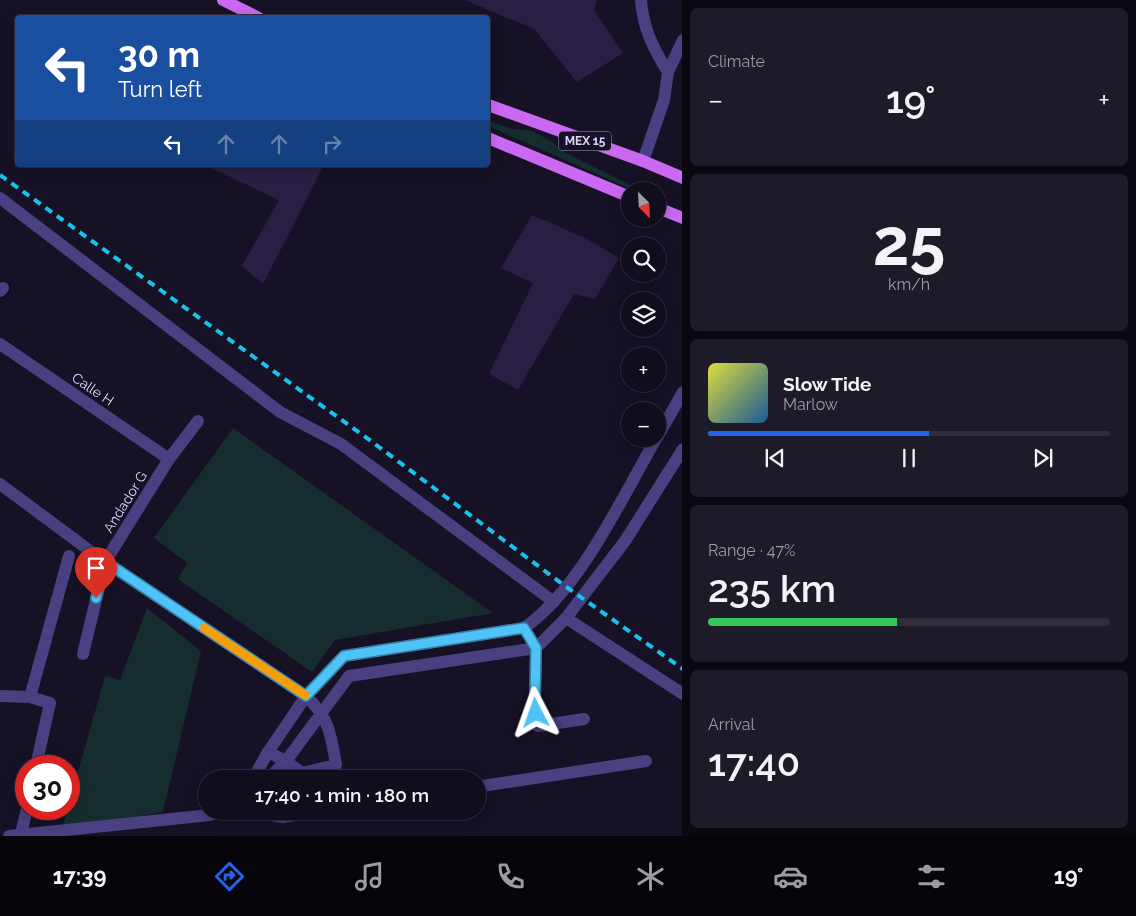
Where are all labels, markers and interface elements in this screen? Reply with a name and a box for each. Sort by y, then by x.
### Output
text: 30 m [118,34,200,75]
icon: left [35,35,100,100]
text: Climate [708,52,765,71]
text: Turn left [118,76,202,102]
text: 19° [886,77,936,122]
text: − [708,84,723,117]
text: + [1098,84,1110,117]
icon: left [159,130,187,158]
icon: ahead [212,130,240,158]
icon: ahead [265,130,293,158]
icon: right [318,130,346,158]
road number: MEX 15 [559,132,611,150]
north arrow [621,182,666,228]
map controls [621,182,666,447]
text: 25 [873,204,945,280]
button: search [621,237,666,282]
text: km/h [888,275,930,294]
button: layers [621,292,666,337]
button: + [621,347,666,392]
street label: Calle H [69,369,117,409]
text: Slow Tide [783,373,872,395]
text: Marlow [783,395,838,414]
button: − [621,402,666,447]
icon: previous [761,444,789,472]
icon: pause [895,444,923,472]
icon: next [1029,444,1057,472]
street label: Andador G [100,468,150,536]
text: Range · 47% [708,541,795,560]
pin [75,547,117,598]
icon: arrive [82,554,110,582]
text: 235 km [708,566,836,611]
position arrow [509,686,561,738]
text: Arrival [708,715,755,734]
text: 17:40 [708,740,800,785]
speed limit sign: 30 [15,755,80,820]
text: 17:40 · 1 min · 180 m [255,784,429,806]
icon: directions [212,859,247,894]
icon: music [352,859,387,894]
icon: phone [493,859,528,894]
icon: climate [633,859,668,894]
icon: car [773,859,808,894]
icon: filters [914,859,949,894]
text: 17:39 [53,863,107,889]
text: 19° [1054,863,1083,889]

